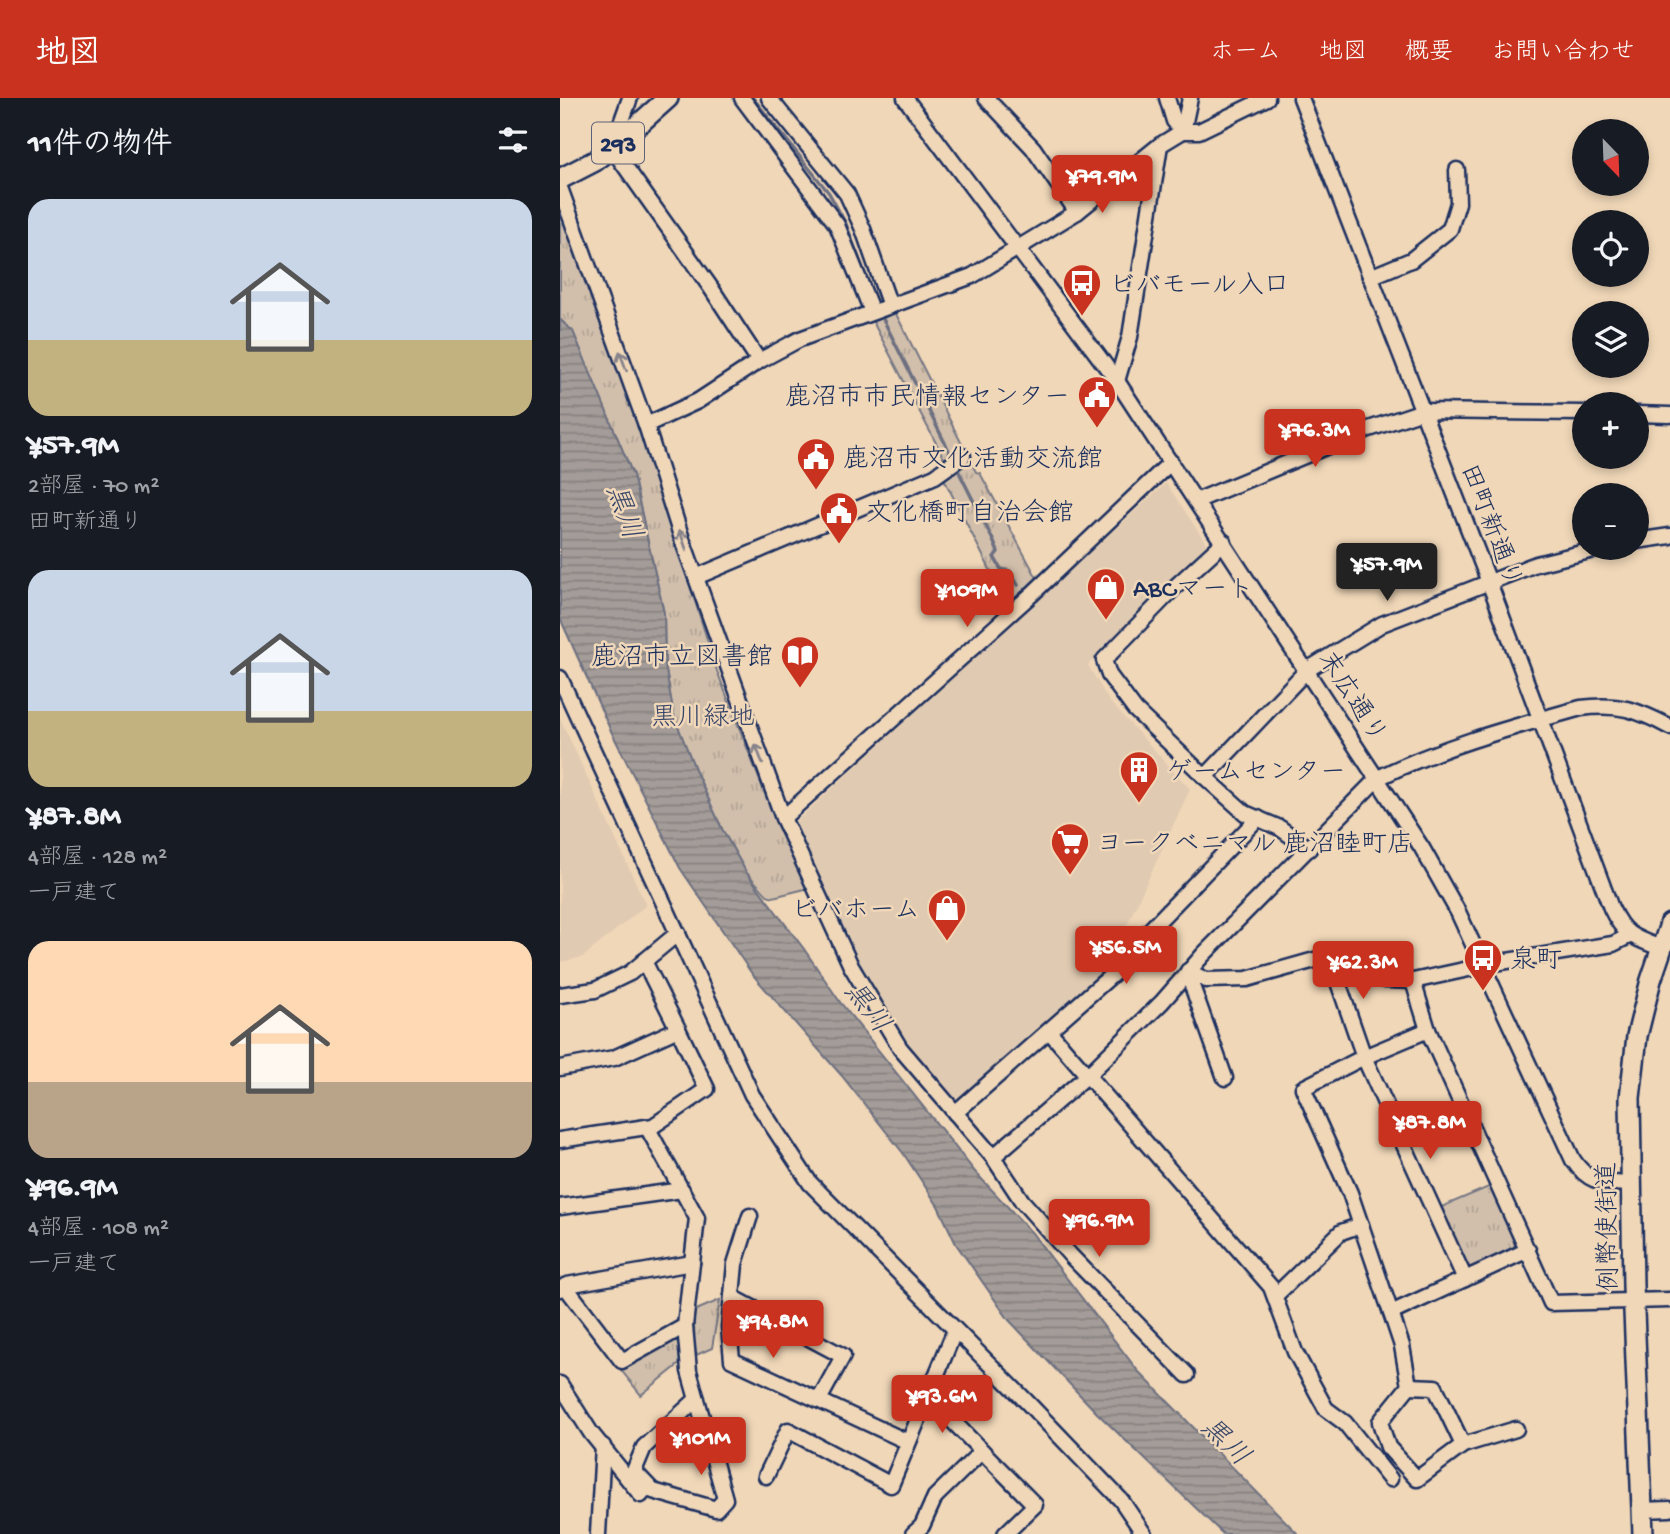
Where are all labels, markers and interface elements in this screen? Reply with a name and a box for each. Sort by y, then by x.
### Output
text: 地図 [35,37,101,75]
text: ホーム [1210,39,1281,68]
text: 地図 [1319,39,1367,68]
text: 概要 [1405,39,1453,68]
text: お問い合わせ [1491,39,1635,68]
north arrow [1572,119,1648,196]
map controls [1572,119,1649,560]
icon: filters [494,121,532,159]
road number: 293 [592,123,644,164]
text: 11件の物件 [28,129,172,164]
pin: ¥79.9M [1045,156,1159,215]
text: ¥79.9M [1068,164,1136,191]
button: locate [1572,210,1649,287]
icon: home [217,244,343,370]
bus stop icon: ビバモール入口 [1061,262,1103,317]
place label: ビバモール入口 [1109,272,1289,303]
button: layers [1572,301,1649,378]
one-way arrow [616,350,628,372]
public building icon: 鹿沼市市民情報センター [1076,374,1118,429]
place label: 鹿沼市市民情報センター [785,382,1070,415]
button: + [1572,392,1649,469]
pin: ¥76.3M [1258,410,1372,469]
text: ¥76.3M [1280,418,1350,445]
text: ¥57.9M [28,430,119,465]
public building icon: 鹿沼市文化活動交流館 [795,436,837,491]
place label: 鹿沼市文化活動交流館 [843,444,1103,477]
street label: 田町新通り [1451,460,1527,593]
text: 2部屋 · 70 m² [28,474,159,501]
water label: 黒川 [597,481,647,545]
button: − [1572,483,1649,560]
public building icon: 文化橋町自治会館 [818,490,860,545]
place label: 文化橋町自治会館 [866,498,1074,531]
text: 田町新通り [28,510,143,537]
one-way arrow [676,529,688,551]
pin: ¥57.9M [1330,544,1444,603]
text: ¥57.9M [1352,552,1422,579]
shop icon: ABCマート [1085,566,1127,621]
pin: ¥109M [918,570,1016,629]
place label: ABCマート [1133,576,1254,607]
text: ¥109M [937,578,997,605]
icon: home [217,615,343,741]
library icon: 鹿沼市立図書館 [779,634,821,689]
place label: 鹿沼市立図書館 [591,642,773,675]
street label: 末広通り [1309,645,1393,751]
park label: 黒川緑地 [651,703,755,735]
one-way arrow [751,743,764,765]
building icon: ゲームセンター [1118,749,1160,804]
place label: ゲームセンター [1166,758,1346,790]
text: ¥87.8M [28,801,121,836]
supermarket icon: ヨークベニマル 鹿沼睦町店 [1049,821,1091,876]
place label: ヨークベニマル 鹿沼睦町店 [1097,829,1413,862]
text: 4部屋 · 128 m² [28,845,167,872]
text: 一戸建て [28,881,120,908]
shop icon: ビバホーム [926,887,968,942]
place label: ビバホーム [791,897,920,928]
pin: ¥56.5M [1069,926,1183,986]
text: ¥56.5M [1091,935,1161,962]
bus stop icon: 泉町 [1462,937,1504,992]
pin: ¥62.3M [1306,942,1420,1001]
place label: 泉町 [1510,945,1562,978]
text: ¥62.3M [1329,950,1397,977]
water label: 黒川 [835,977,896,1041]
icon: home [217,986,343,1112]
pin: ¥87.8M [1373,1102,1487,1161]
text: ¥87.8M [1394,1110,1466,1137]
street label: 例幣使街道 [1593,1162,1627,1292]
text: ¥96.9M [28,1172,117,1207]
pin: ¥96.9M [1042,1200,1156,1259]
text: ¥96.9M [1065,1208,1133,1235]
text: 4部屋 · 108 m² [28,1216,169,1243]
text: 一戸建て [28,1252,120,1279]
pin: ¥94.8M [716,1300,830,1360]
text: ¥94.8M [739,1309,807,1336]
pin: ¥93.6M [885,1376,999,1435]
text: ¥93.6M [908,1384,976,1411]
water label: 黒川 [1192,1412,1255,1475]
pin: ¥101M [652,1418,750,1477]
text: ¥101M [672,1426,730,1453]

